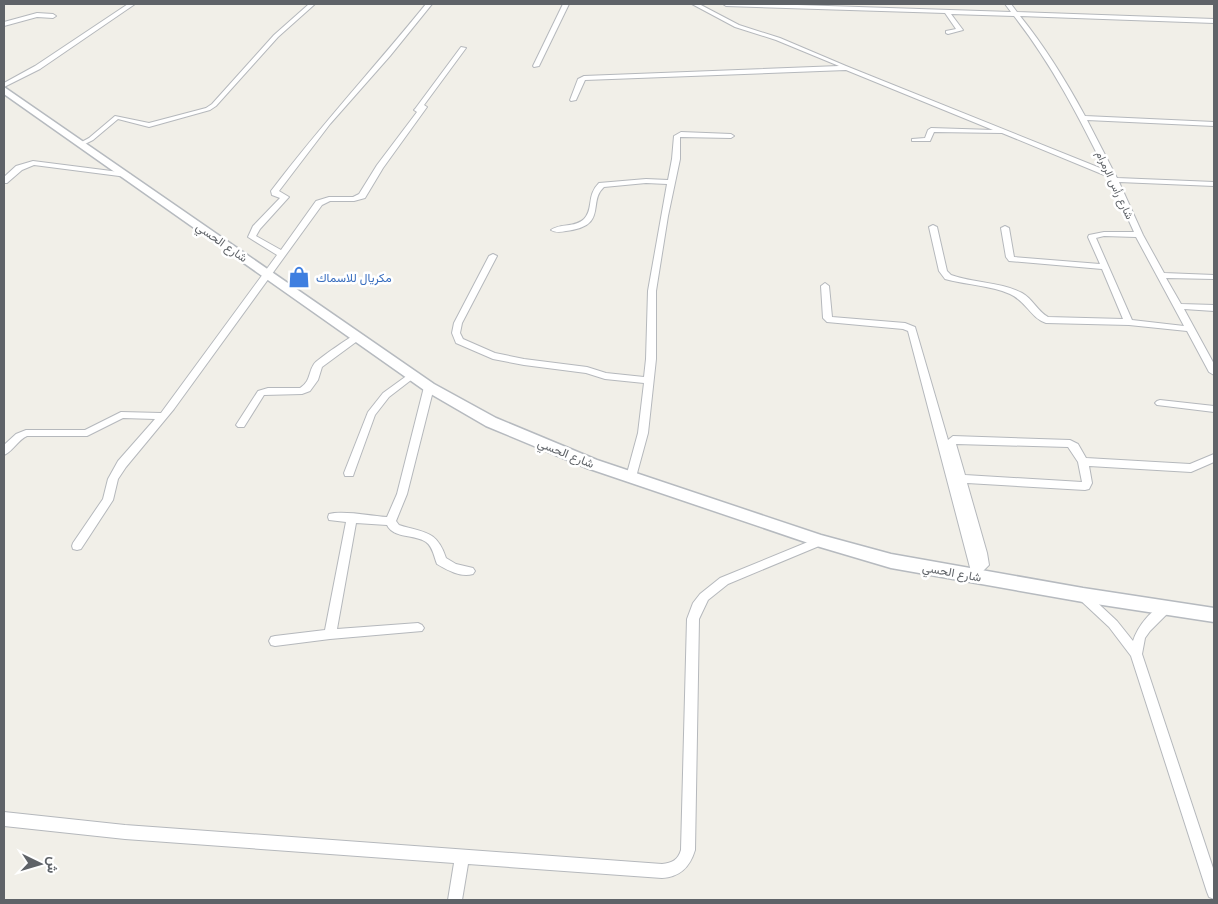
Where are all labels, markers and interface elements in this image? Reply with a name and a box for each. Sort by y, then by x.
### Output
street label: شارع رأس الرمرام [1092,149,1137,222]
street label: شارع الحسي [192,219,251,268]
shop icon: مكريال للاسماك [286,264,312,290]
place label: مكريال للاسماك [316,270,392,286]
street label: شارع الحسي [534,435,596,474]
street label: شارع الحسي [921,559,983,588]
north arrow [15,839,65,889]
text: ش [43,856,63,874]

